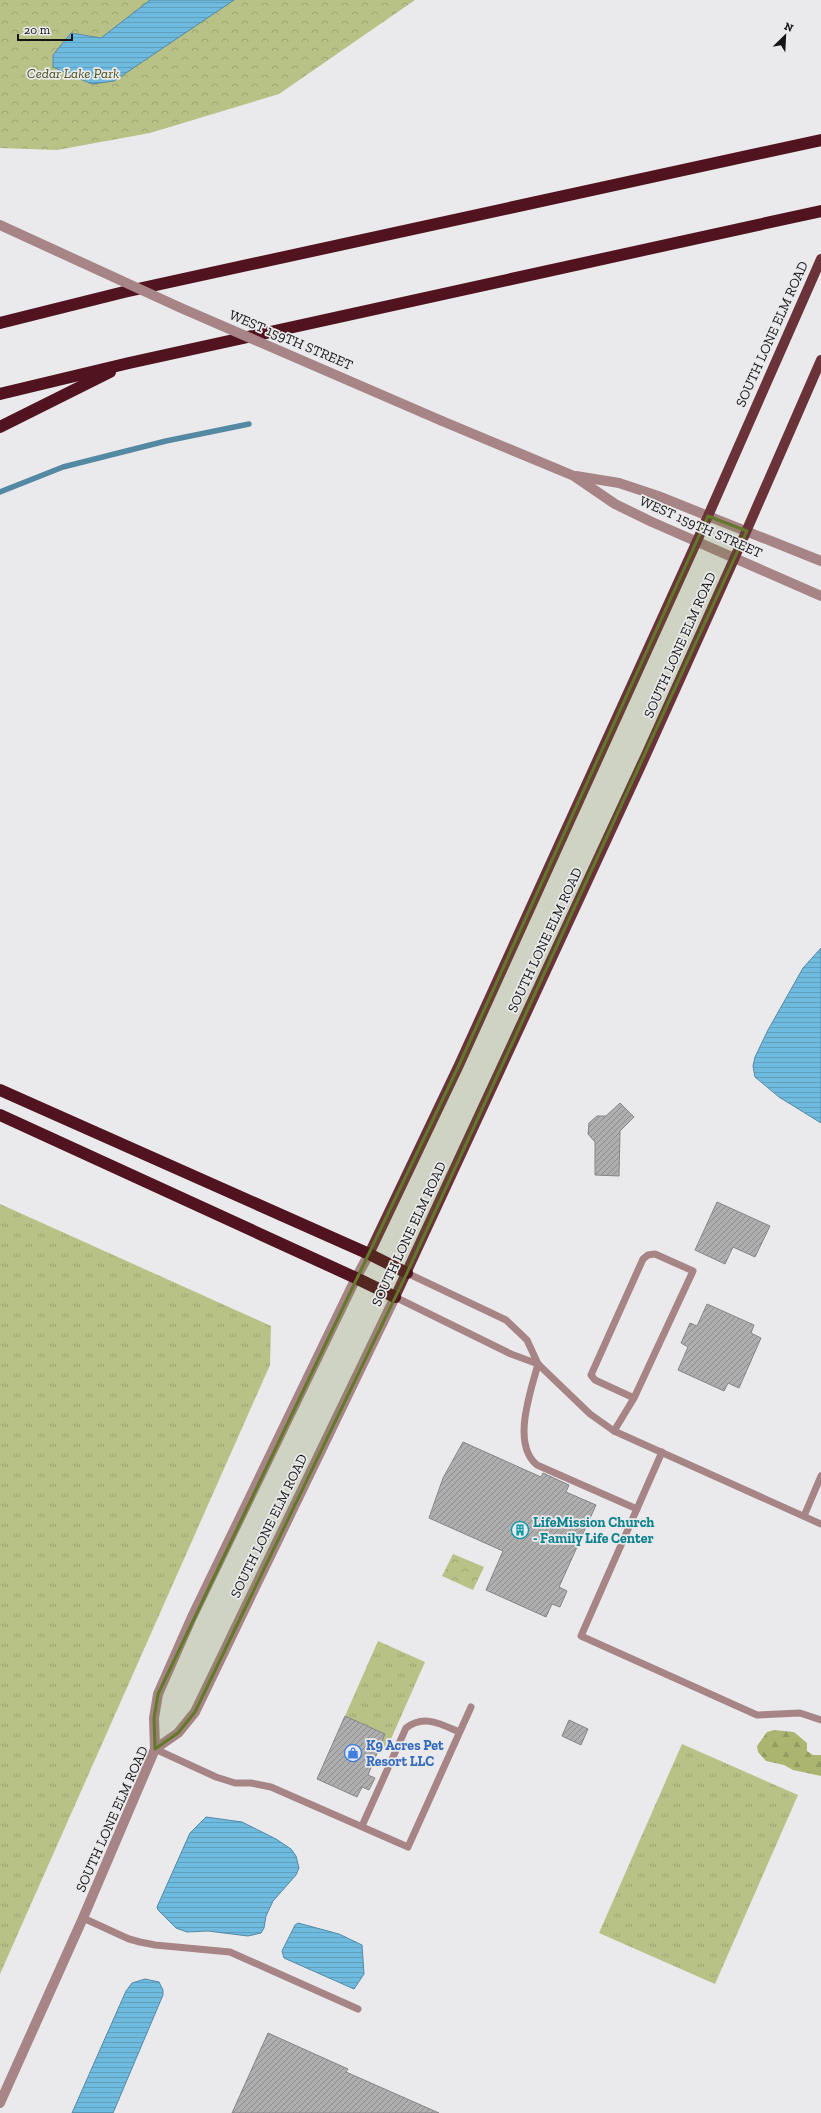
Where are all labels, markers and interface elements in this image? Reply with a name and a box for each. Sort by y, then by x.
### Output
scale bar [18,16,72,42]
north arrow [765,16,805,56]
text: N [782,20,796,35]
text: 20 m [24,23,51,37]
park label: Cedar Lake Park [27,65,119,82]
street label: SOUTH LONE ELM ROAD [732,258,812,410]
street label: WEST 159TH STREET [227,306,356,374]
street label: WEST 159TH STREET [637,492,765,562]
street label: SOUTH LONE ELM ROAD [640,569,720,721]
street label: SOUTH LONE ELM ROAD [504,865,586,1015]
street label: SOUTH LONE ELM ROAD [368,1159,450,1309]
street label: SOUTH LONE ELM ROAD [227,1451,311,1601]
place label: LifeMission Church - Family Life Center [533,1514,655,1547]
building icon: LifeMission Church - Family Life Center [510,1520,530,1540]
place label: K9 Acres Pet Resort LLC [366,1737,444,1770]
street label: SOUTH LONE ELM ROAD [72,1743,152,1895]
shop icon: K9 Acres Pet Resort LLC [343,1743,363,1763]

